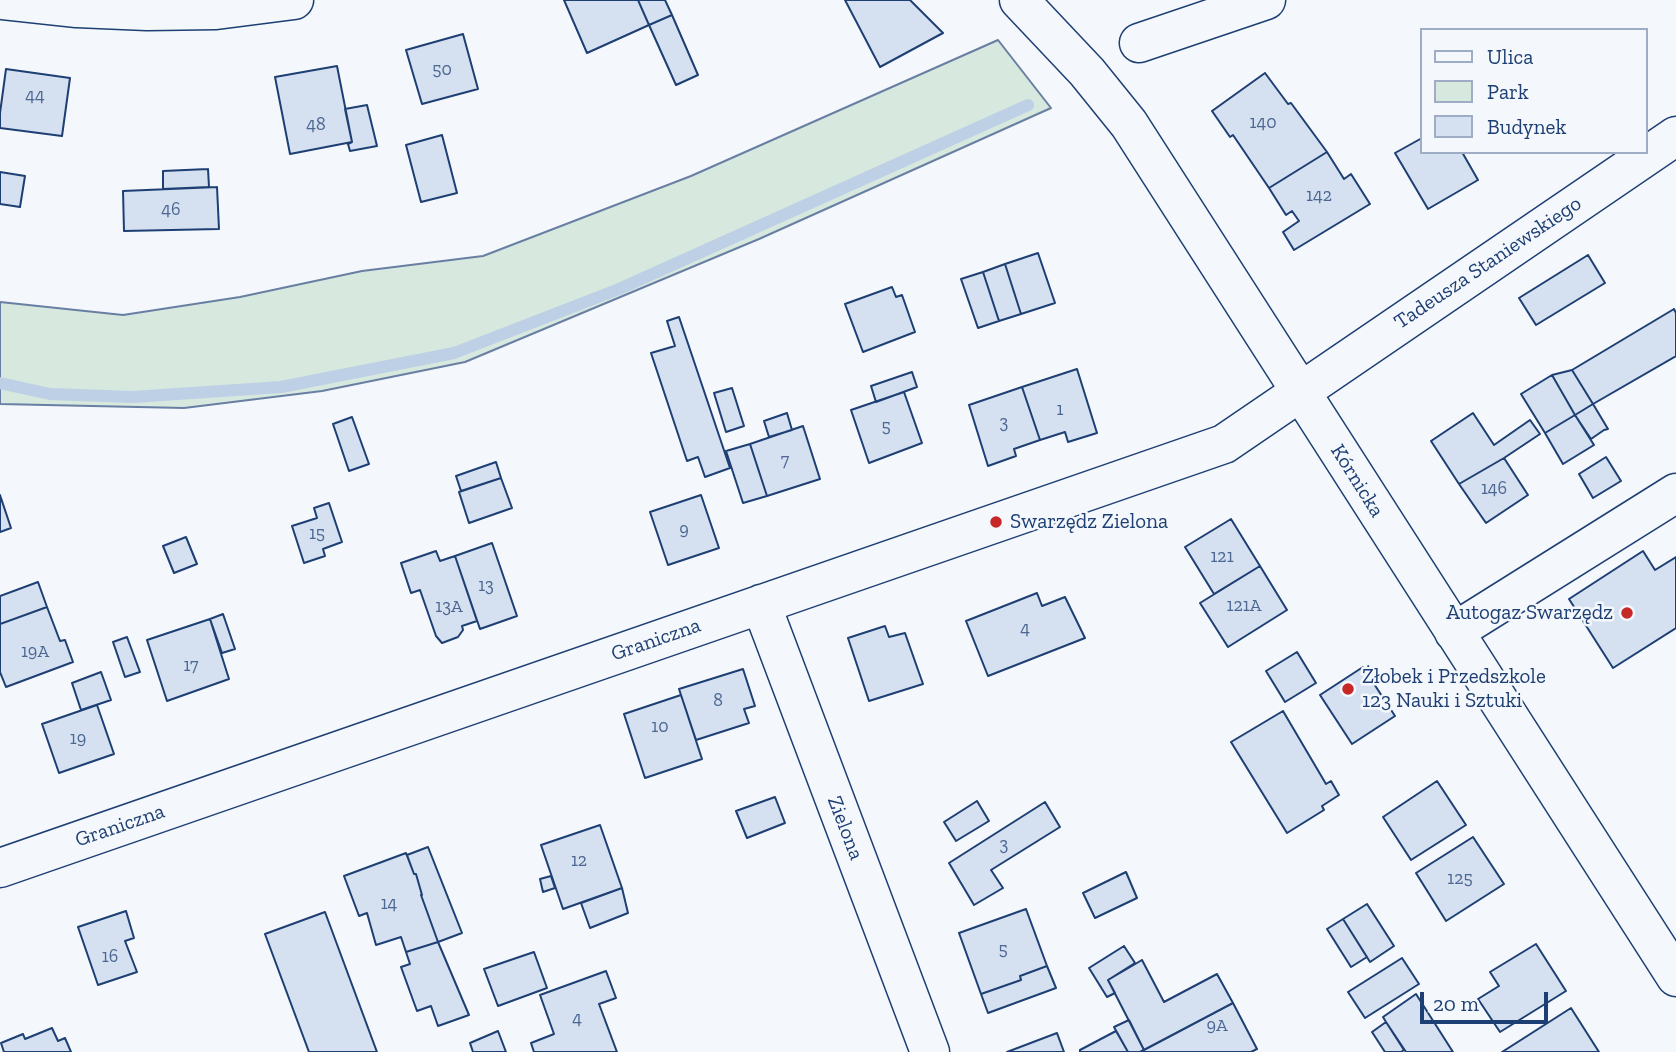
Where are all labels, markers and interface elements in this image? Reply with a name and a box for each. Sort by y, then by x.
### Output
legend [1420,28,1648,154]
text: Ulica [1487,44,1533,69]
house number: 50 [432,59,452,81]
text: Park [1487,79,1529,104]
house number: 44 [25,85,45,107]
house number: 140 [1250,112,1276,134]
house number: 48 [306,114,326,136]
text: Budynek [1487,114,1566,139]
house number: 142 [1306,185,1332,207]
street label: Tadeusza Staniewskiego [1390,191,1586,335]
house number: 46 [161,199,181,221]
house number: 1 [1057,399,1063,421]
house number: 3 [1000,412,1008,434]
house number: 5 [881,416,891,438]
street label: Kórnicka [1325,440,1389,522]
house number: 7 [781,450,789,472]
house number: 146 [1481,478,1507,500]
place label: Swarzędz Zielona [1010,509,1168,535]
marker: Swarzędz Zielona [988,514,1004,530]
house number: 9 [679,519,689,541]
house number: 15 [309,523,325,545]
house number: 121 [1210,546,1234,568]
house number: 13 [478,575,494,597]
house number: 121A [1227,595,1261,617]
house number: 13A [435,596,463,618]
place label: Autogaz Swarzędz [1446,600,1613,626]
marker: Autogaz Swarzędz [1619,605,1635,621]
street label: Graniczna [608,613,704,667]
house number: 4 [1020,618,1030,640]
house number: 19A [21,641,49,663]
house number: 17 [183,655,199,677]
place label: Żłobek i Przedszkole 123 Nauki i Sztuki [1362,664,1546,714]
marker: Żłobek i Przedszkole 123 Nauki i Sztuki [1340,681,1356,697]
house number: 8 [713,690,723,712]
house number: 10 [651,716,669,738]
house number: 19 [70,728,86,750]
street label: Zielona [821,792,869,864]
street label: Graniczna [72,799,168,853]
house number: 3 [1000,834,1008,856]
house number: 12 [571,850,587,872]
house number: 125 [1447,868,1473,890]
house number: 14 [381,893,397,915]
house number: 5 [998,939,1008,961]
house number: 16 [102,946,118,968]
scale bar [1424,978,1552,1022]
text: 20 m [1433,991,1479,1016]
house number: 4 [572,1008,582,1030]
house number: 9A [1206,1015,1228,1037]

